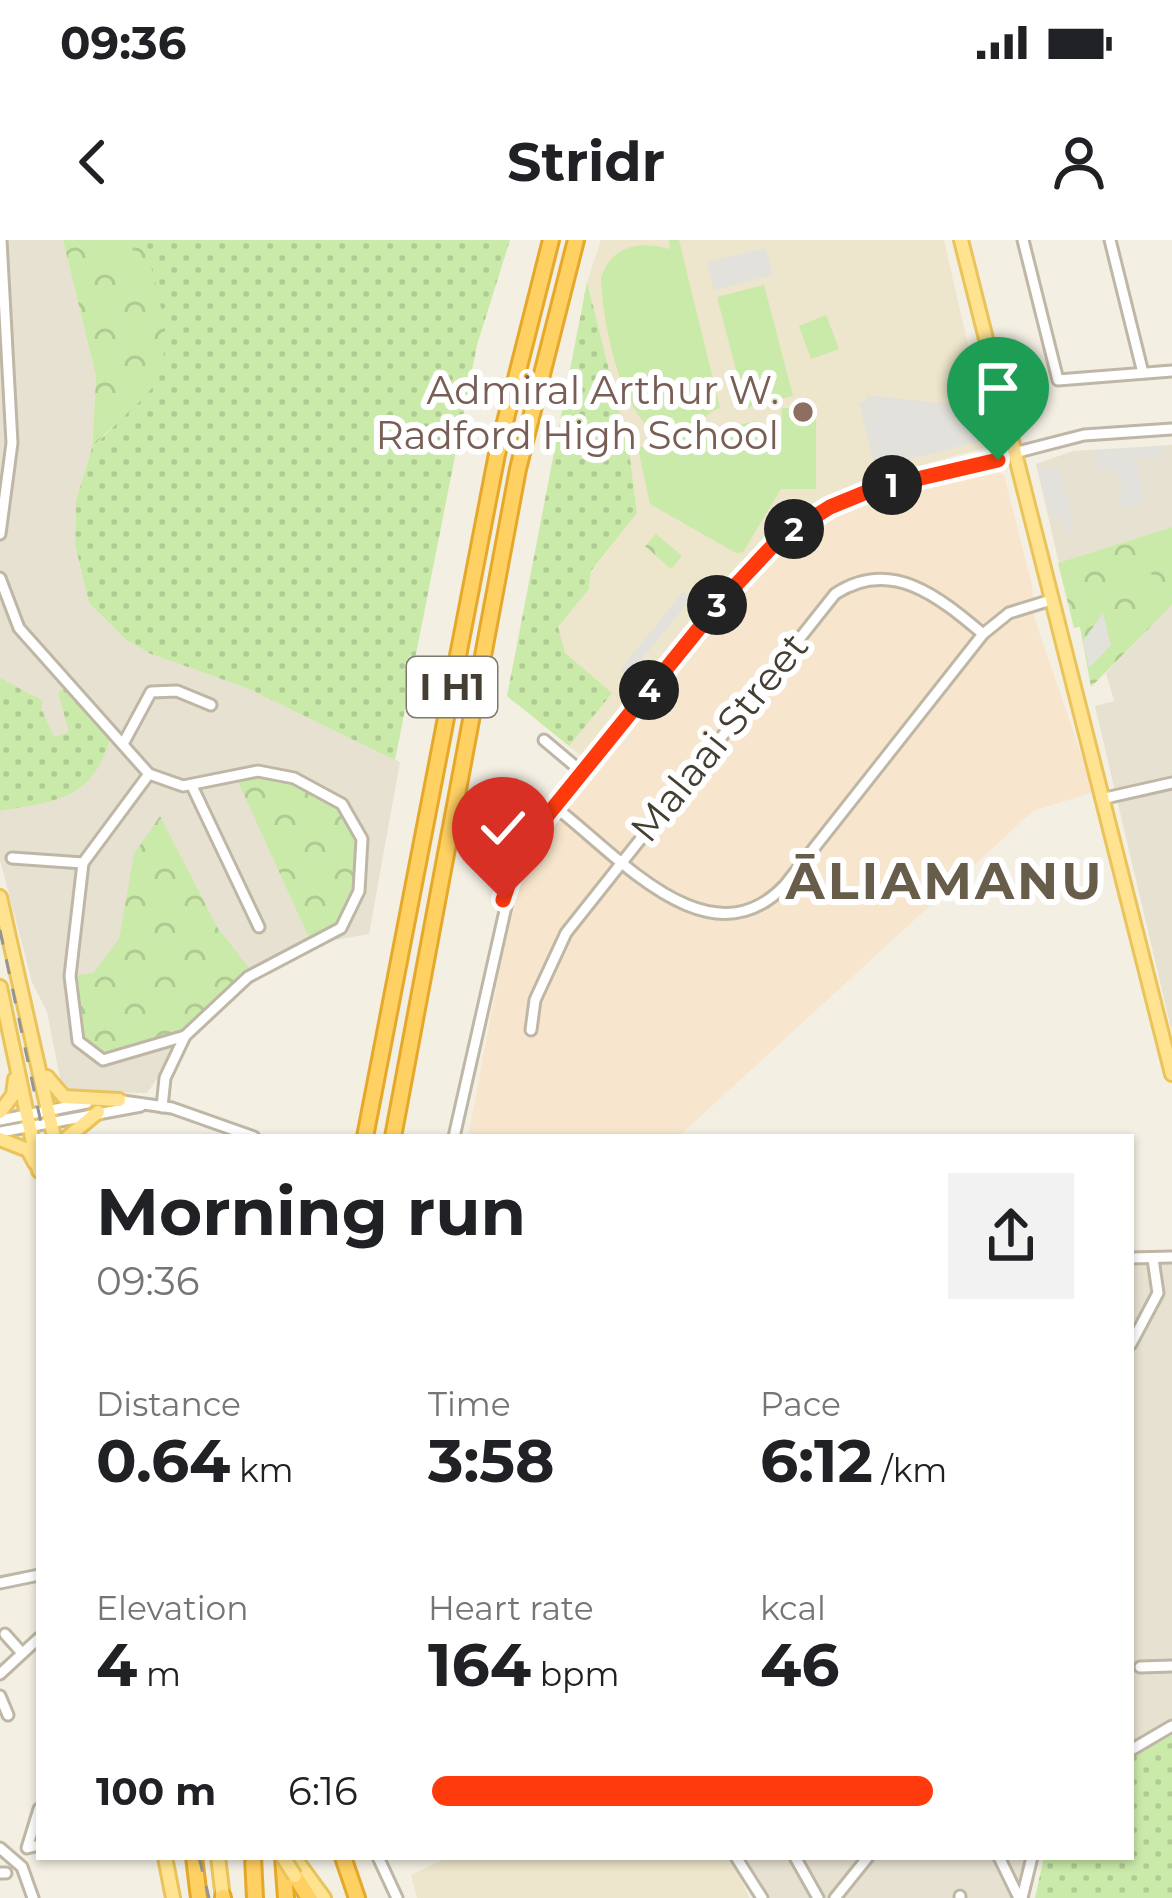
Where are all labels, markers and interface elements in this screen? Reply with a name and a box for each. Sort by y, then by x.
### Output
text: 09:36 [60,15,186,70]
icon: back [60,129,126,195]
text: Stridr [507,129,665,195]
icon: person [1046,129,1112,195]
pin [947,337,1049,460]
icon: arrive [965,355,1031,421]
place label: Admiral Arthur W. Radford High School [376,366,779,459]
marker: Admiral Arthur W. Radford High School [790,399,816,425]
pin: 1 [862,455,922,515]
text: 1 [886,465,898,505]
pin: 2 [764,499,824,559]
text: 2 [784,509,804,549]
pin: 3 [687,575,747,635]
text: 3 [707,585,727,625]
street label: Malaai Street [620,623,818,851]
road number: I H1 [407,657,497,717]
pin: 4 [619,660,679,720]
text: 4 [638,670,660,710]
pin [452,777,554,900]
icon: check [470,795,536,861]
district label: ĀLIAMANU [785,850,1104,912]
text: Morning run [96,1171,526,1252]
button: share [948,1173,1074,1299]
text: 09:36 [96,1257,200,1305]
text: Distance [96,1384,241,1424]
text: Time [428,1384,511,1424]
text: Pace [760,1384,841,1424]
text: 0.64 [96,1424,230,1497]
text: 3:58 [428,1424,555,1497]
text: 6:12 [760,1424,873,1497]
text: km [230,1450,294,1490]
text: /km [873,1450,947,1490]
text: Elevation [96,1588,249,1628]
text: Heart rate [428,1588,594,1628]
text: kcal [760,1588,826,1628]
text: 4 [96,1628,137,1701]
text: 164 [428,1628,531,1701]
text: 46 [760,1628,840,1701]
text: m [137,1654,181,1694]
text: bpm [531,1654,620,1694]
text: 100 m [96,1767,216,1815]
text: 6:16 [288,1767,358,1815]

